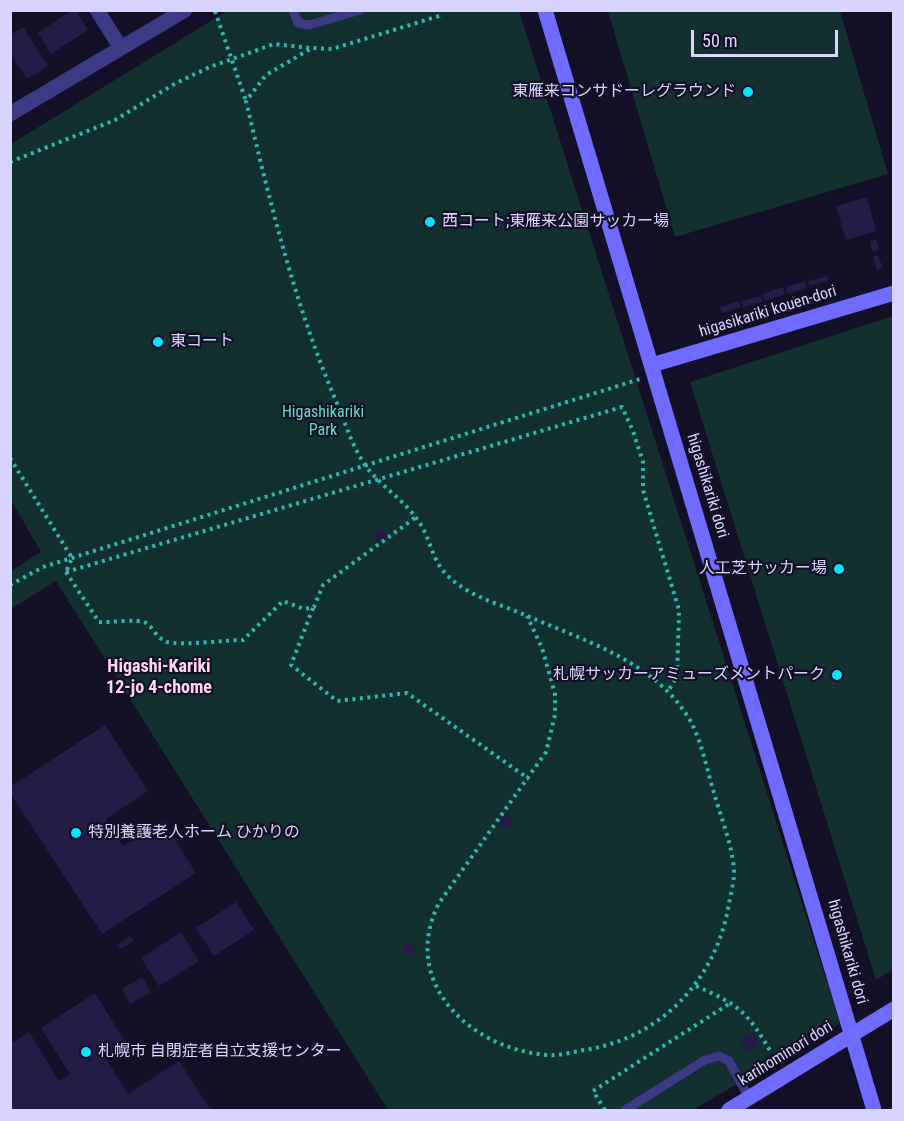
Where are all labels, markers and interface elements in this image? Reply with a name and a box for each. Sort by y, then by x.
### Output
scale bar [694,18,841,56]
text: 50 m [702,30,737,51]
place label: 東雁来コンサドーレグラウンド [512,82,736,102]
marker: 東雁来コンサドーレグラウンド [741,85,755,99]
place label: 西コート;東雁来公園サッカー場 [442,212,669,232]
marker: 西コート;東雁来公園サッカー場 [423,215,437,229]
street label: higasikariki kouen-dori [697,282,839,342]
place label: 東コート [170,332,234,352]
marker: 東コート [151,335,165,349]
park label: Higashikariki Park [282,403,364,441]
street label: higashikariki dori [682,431,732,541]
place label: 人工芝サッカー場 [699,559,827,579]
marker: 人工芝サッカー場 [832,562,846,576]
district label: Higashi-Kariki 12-jo 4-chome [106,656,212,698]
place label: 札幌サッカーアミューズメントパーク [553,665,825,685]
marker: 札幌サッカーアミューズメントパーク [830,668,844,682]
place label: 特別養護老人ホーム ひかりの [88,823,300,843]
marker: 特別養護老人ホーム ひかりの [69,826,83,840]
street label: higashikariki dori [823,897,871,1007]
street label: karihominori dori [735,1017,837,1091]
place label: 札幌市 自閉症者自立支援センター [98,1042,342,1062]
marker: 札幌市 自閉症者自立支援センター [79,1045,93,1059]

